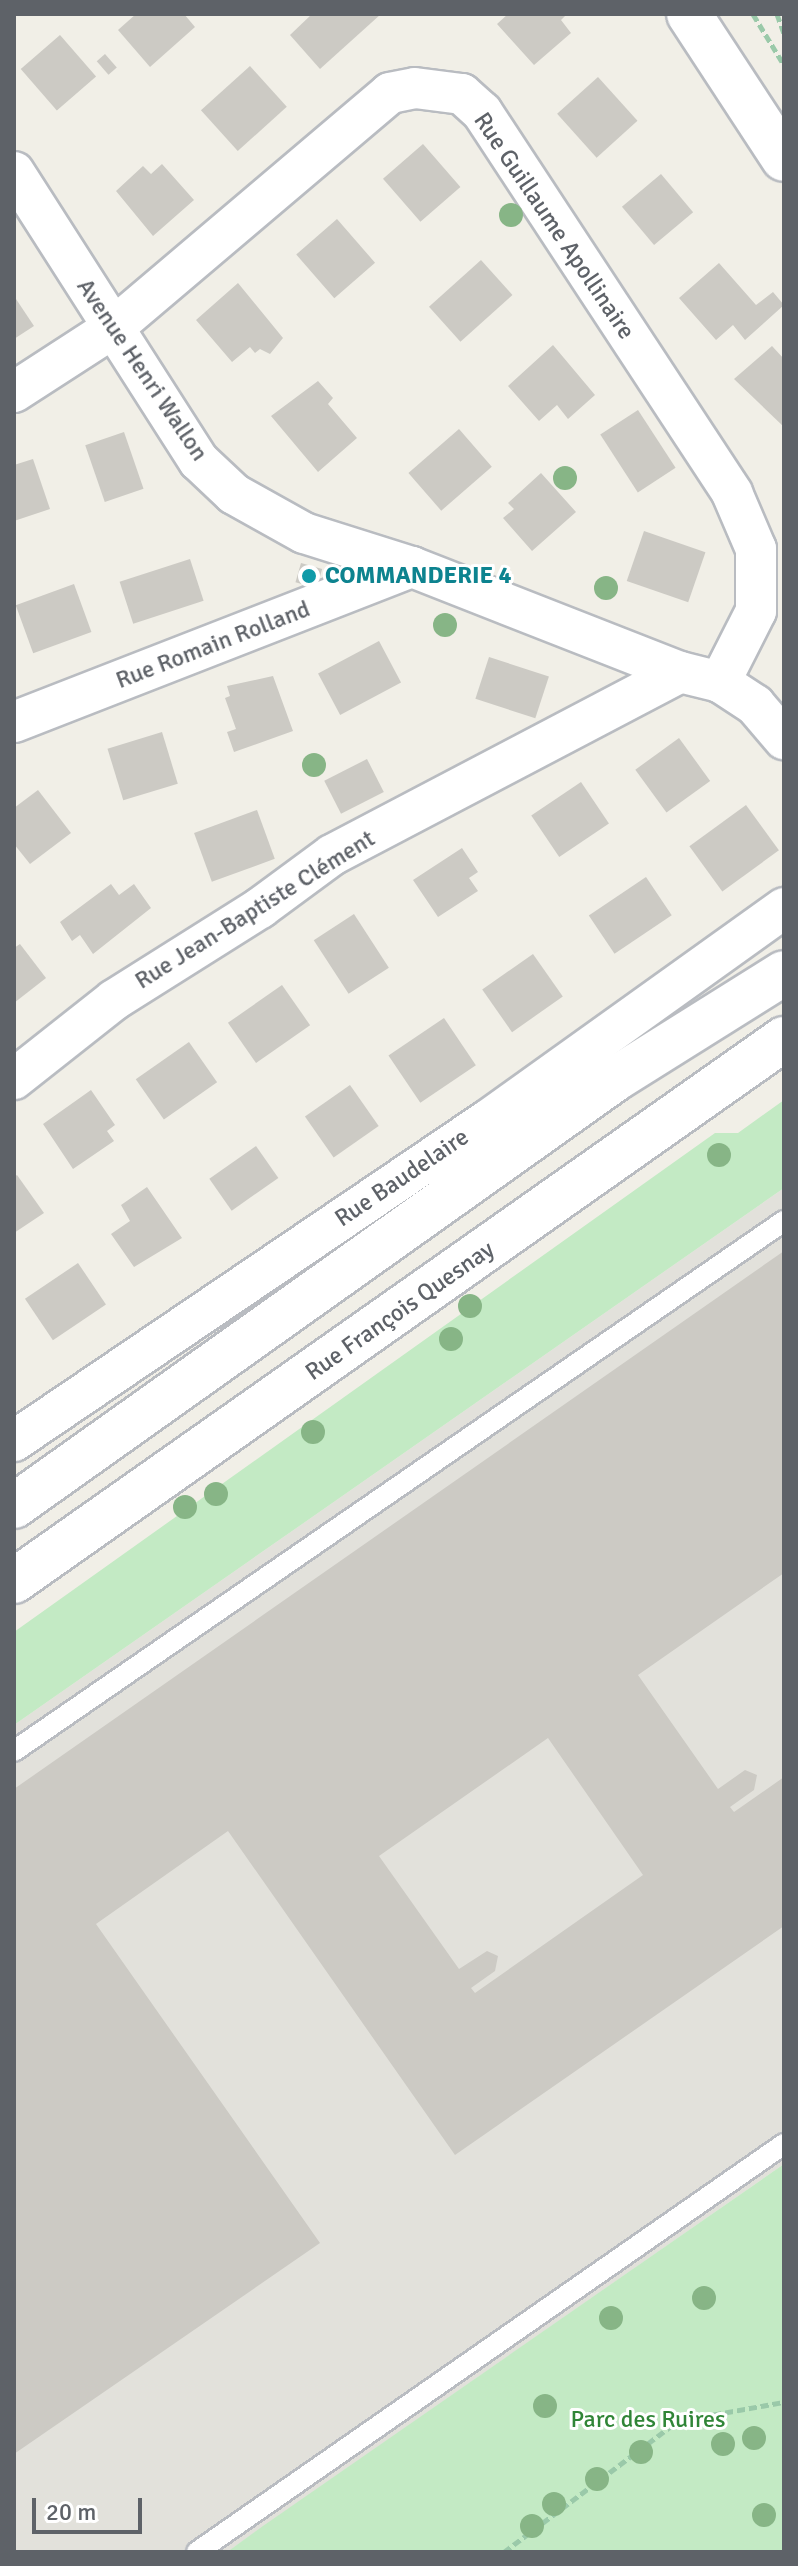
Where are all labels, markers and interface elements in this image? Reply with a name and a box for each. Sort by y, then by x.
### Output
street label: Rue Guillaume Apollinaire [467,107,641,345]
street label: Avenue Henri Wallon [70,273,214,467]
place label: COMMANDERIE 4 [325,562,512,590]
marker: COMMANDERIE 4 [300,567,318,585]
street label: Rue Romain Rolland [112,595,314,695]
street label: Rue Jean-Baptiste Clément [130,824,380,996]
street label: Rue Baudelaire [330,1123,474,1233]
street label: Rue François Quesnay [300,1235,500,1387]
park label: Parc des Ruires [570,2406,726,2434]
scale bar [36,2482,146,2532]
text: 20 m [46,2497,96,2527]

